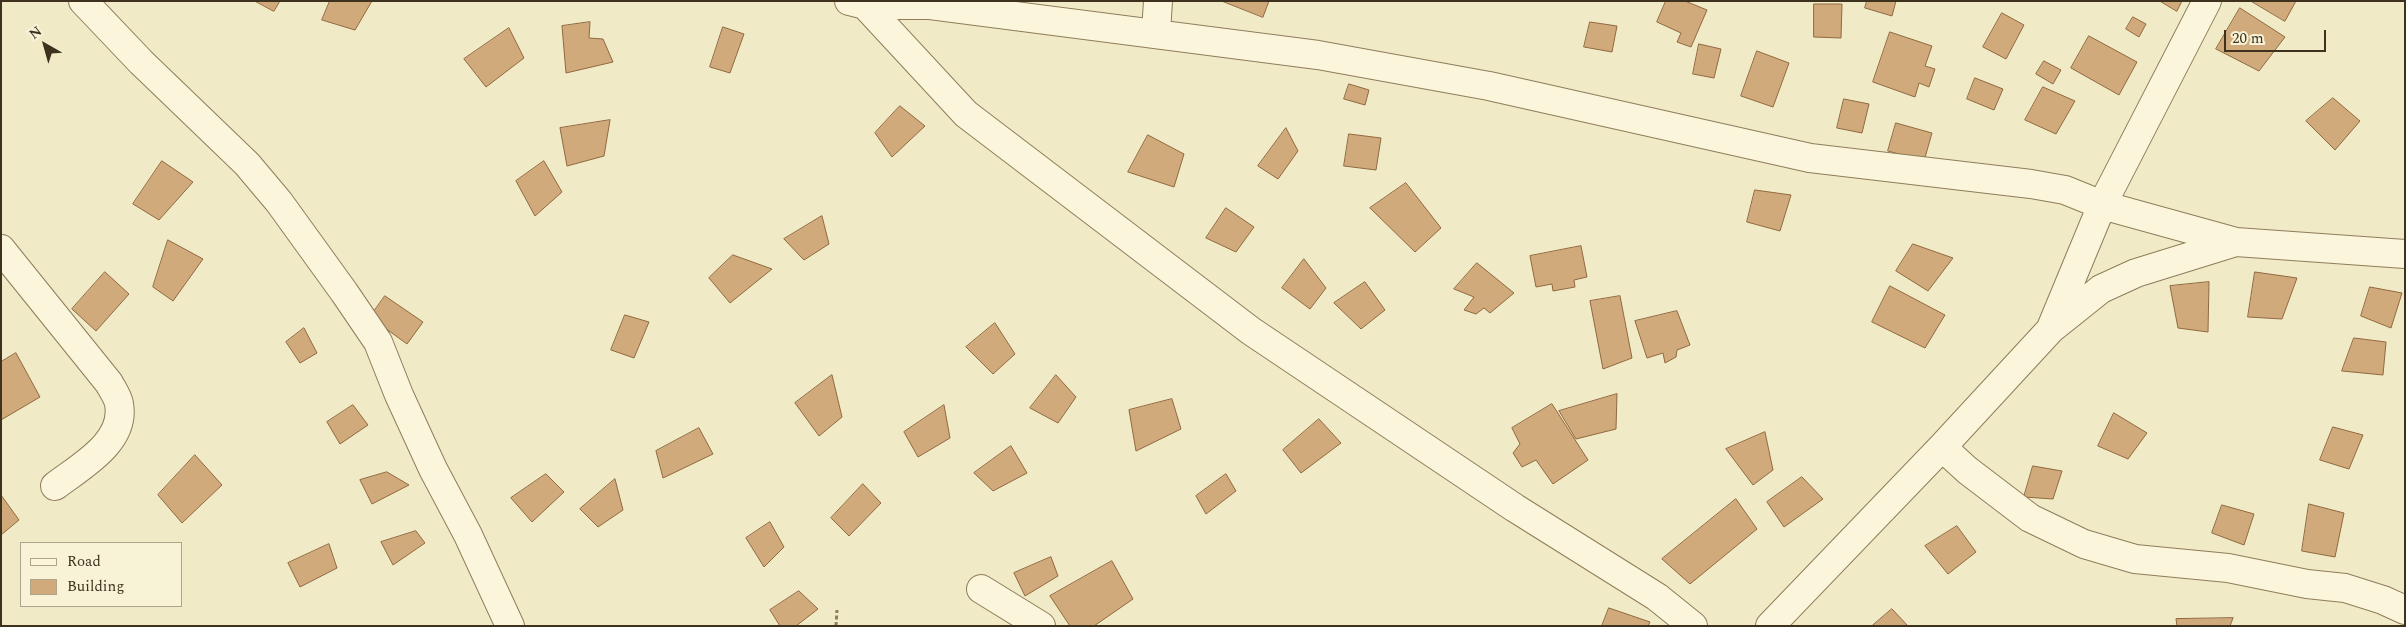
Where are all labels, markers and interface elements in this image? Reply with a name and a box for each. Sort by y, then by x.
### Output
north arrow [20,20,70,70]
scale bar [2226,20,2328,52]
text: N [24,21,46,45]
text: 20 m [2232,27,2264,50]
legend [20,542,182,607]
text: Road [67,550,101,573]
text: Building [67,575,124,598]

